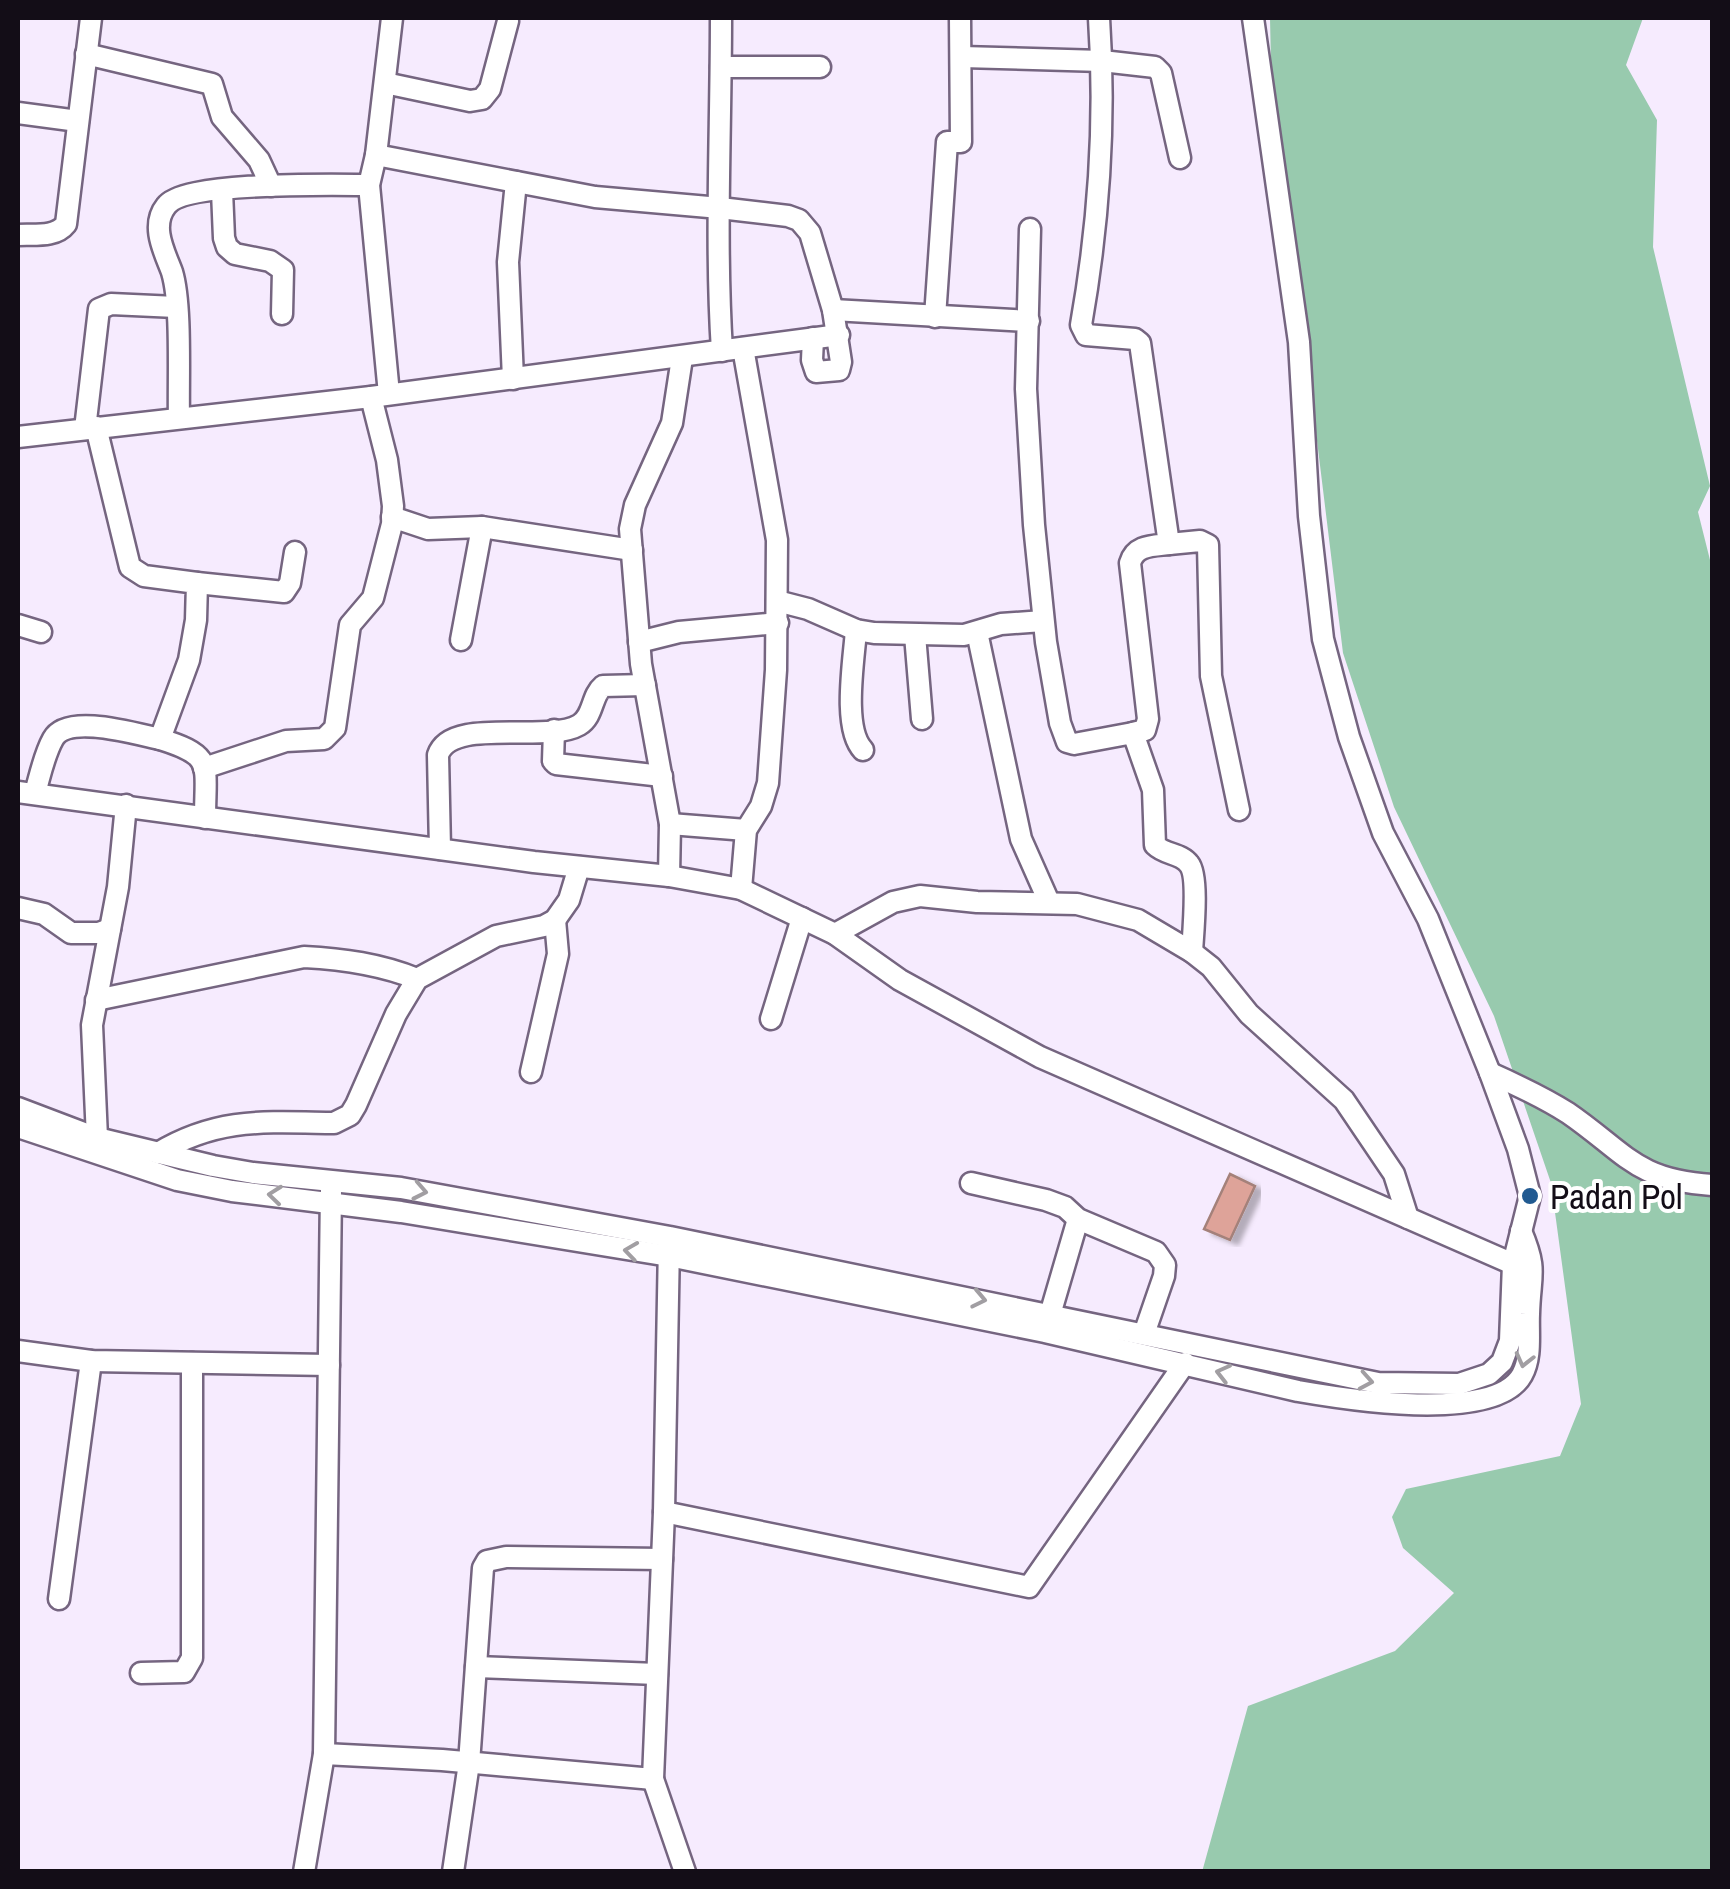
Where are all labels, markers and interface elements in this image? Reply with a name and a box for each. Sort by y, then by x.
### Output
place label: Padan Pol [1550,1173,1682,1220]
one-way arrow [411,1180,428,1201]
one-way arrow [267,1185,283,1207]
marker: Padan Pol [1519,1185,1541,1207]
one-way arrow [623,1241,639,1262]
one-way arrow [970,1288,987,1309]
one-way arrow [1515,1351,1536,1369]
one-way arrow [1215,1364,1232,1385]
one-way arrow [1357,1370,1374,1391]

